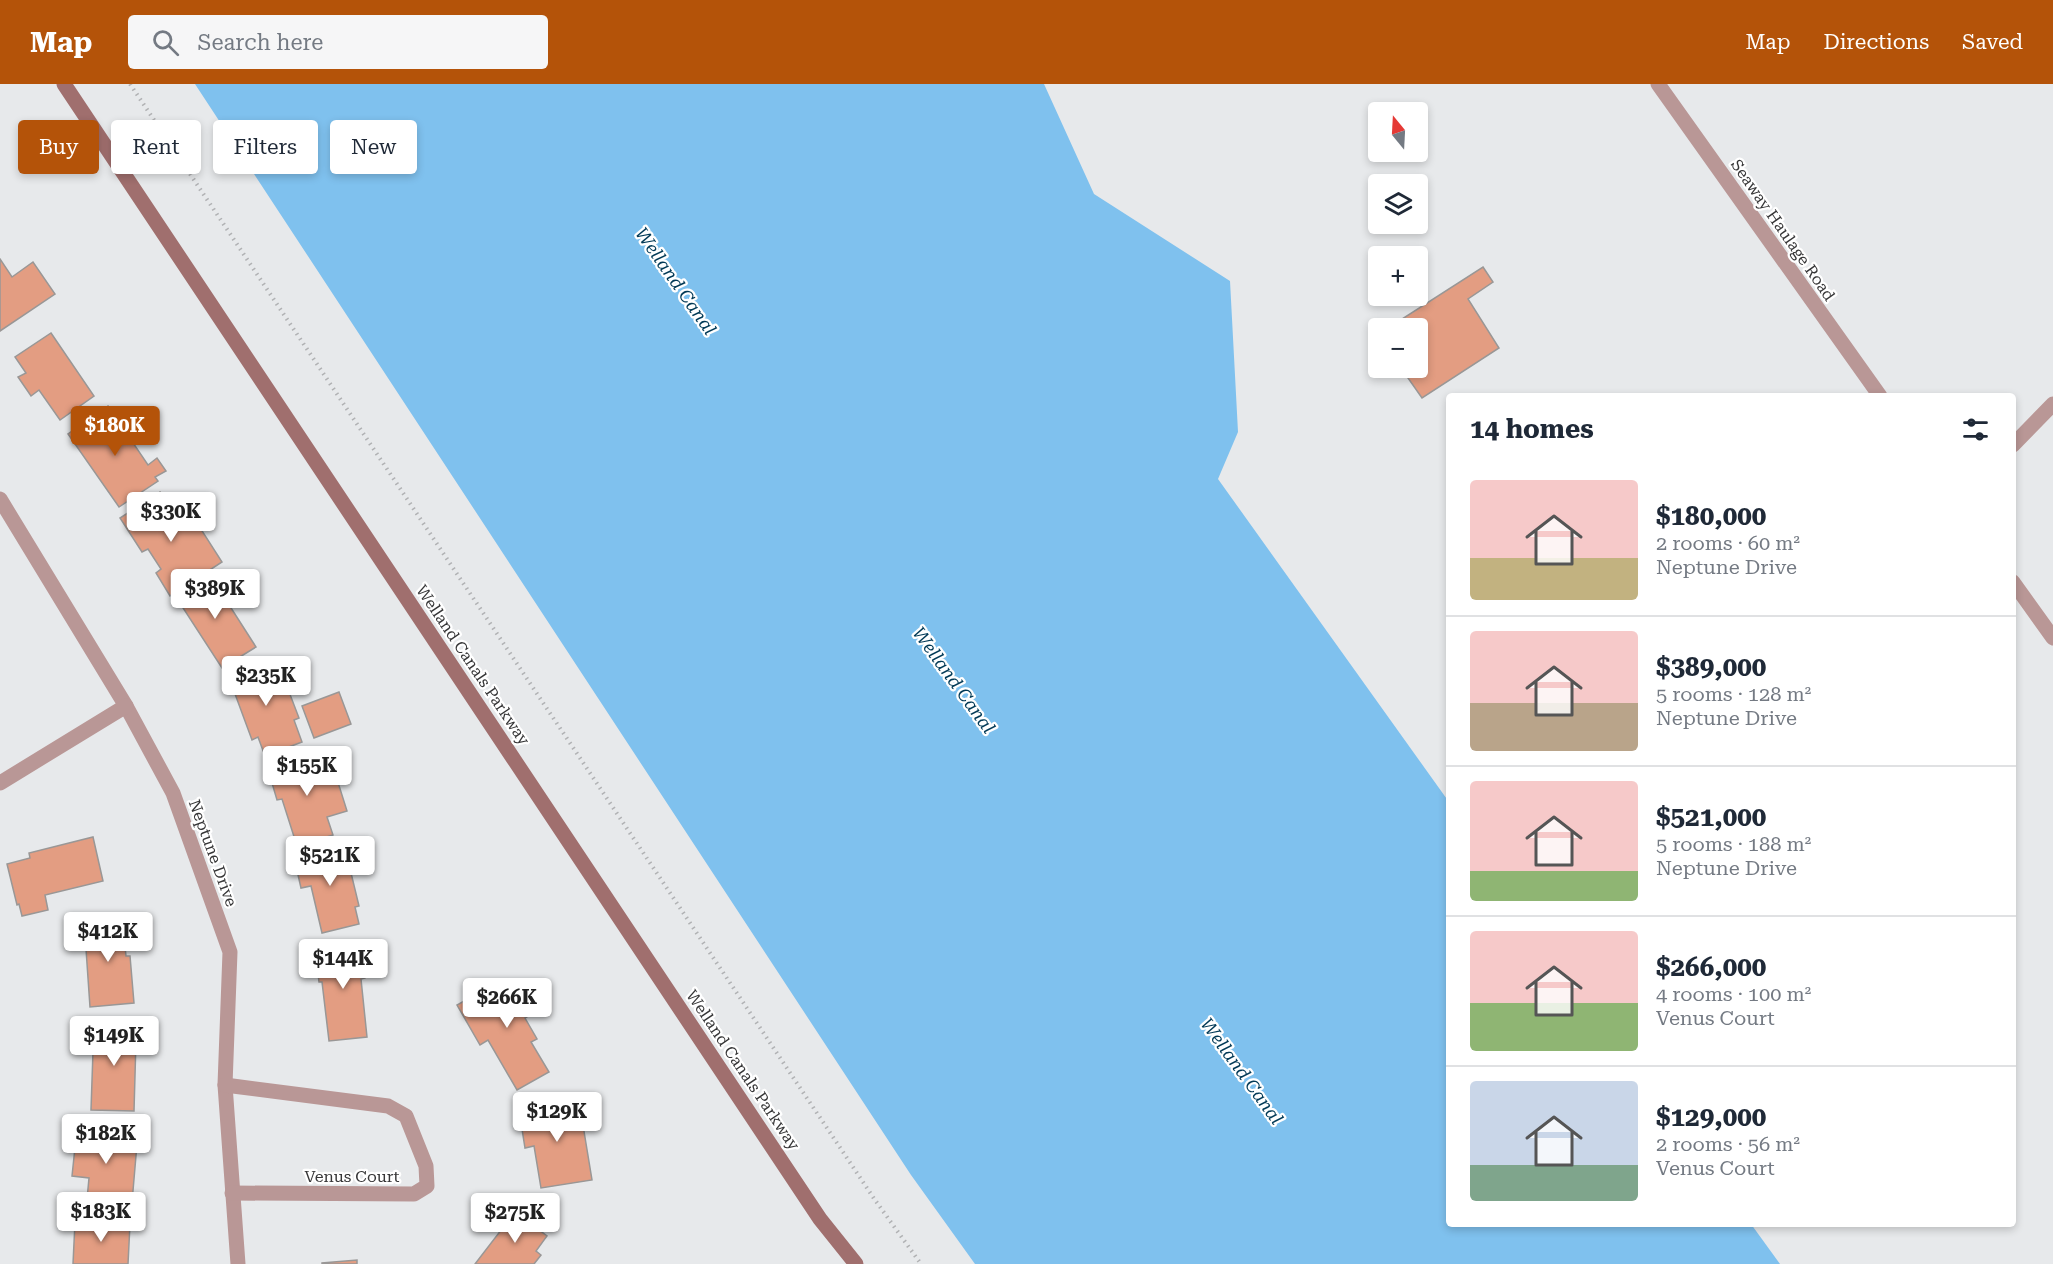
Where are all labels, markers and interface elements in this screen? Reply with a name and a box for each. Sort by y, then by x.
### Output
search box [128,15,548,69]
text: Map [30,26,92,59]
icon: search [149,26,182,59]
text: Search here [197,30,323,55]
text: Map [1746,30,1790,54]
text: Directions [1823,30,1929,54]
text: Saved [1962,30,2023,54]
north arrow [1368,102,1428,162]
map controls [1368,102,1428,378]
chip: Buy [18,120,99,174]
chip: Rent [111,120,201,174]
chip: Filters [213,120,318,174]
chip: New [330,120,417,174]
street label: Seaway Haulage Road [1727,156,1839,304]
button: layers [1368,174,1428,234]
water label: Welland Canal [631,223,721,339]
button: + [1368,246,1428,306]
button: − [1368,318,1428,378]
pin: $180K [73,406,157,457]
text: $180K [85,413,145,437]
icon: filters [1959,413,1992,446]
text: 14 homes [1470,414,1594,444]
pin: $330K [129,492,213,543]
text: $330K [141,499,201,523]
text: $180,000 [1656,501,1766,531]
icon: home [1518,504,1590,576]
text: 2 rooms · 60 m² [1656,531,1800,555]
text: Neptune Drive [1656,555,1797,579]
pin: $389K [173,569,257,620]
text: $389K [185,576,245,600]
street label: Welland Canals Parkway [412,581,534,749]
water label: Welland Canal [908,623,1000,737]
text: $389,000 [1656,652,1766,682]
icon: home [1518,655,1590,727]
pin: $235K [224,656,308,707]
text: $235K [236,663,296,687]
text: 5 rooms · 128 m² [1656,682,1811,706]
text: Neptune Drive [1656,706,1797,730]
pin: $155K [265,746,349,797]
text: $155K [277,753,337,777]
street label: Neptune Drive [185,797,241,909]
text: $521,000 [1656,802,1766,832]
icon: home [1518,805,1590,877]
text: 5 rooms · 188 m² [1656,832,1811,856]
pin: $521K [288,836,372,887]
text: $521K [300,843,360,867]
text: Neptune Drive [1656,856,1797,880]
pin: $412K [66,912,150,963]
text: $412K [78,919,138,943]
pin: $144K [301,939,385,990]
text: $144K [313,946,373,970]
text: $266,000 [1656,952,1766,982]
icon: home [1518,955,1590,1027]
pin: $266K [465,978,549,1029]
text: 4 rooms · 100 m² [1656,982,1811,1006]
text: $266K [477,985,537,1009]
street label: Welland Canals Parkway [682,986,804,1154]
text: Venus Court [1656,1006,1775,1030]
water label: Welland Canal [1196,1014,1288,1128]
pin: $149K [72,1016,156,1067]
text: $149K [84,1023,144,1047]
pin: $129K [515,1092,599,1143]
text: $129K [527,1099,587,1123]
text: $129,000 [1656,1102,1766,1132]
icon: home [1518,1105,1590,1177]
pin: $182K [64,1114,148,1165]
text: $182K [76,1121,136,1145]
text: 2 rooms · 56 m² [1656,1132,1800,1156]
text: Venus Court [1656,1156,1775,1180]
street label: Venus Court [304,1167,400,1186]
pin: $183K [59,1192,143,1243]
pin: $275K [473,1193,557,1244]
text: $183K [71,1199,131,1223]
text: $275K [485,1200,545,1224]

